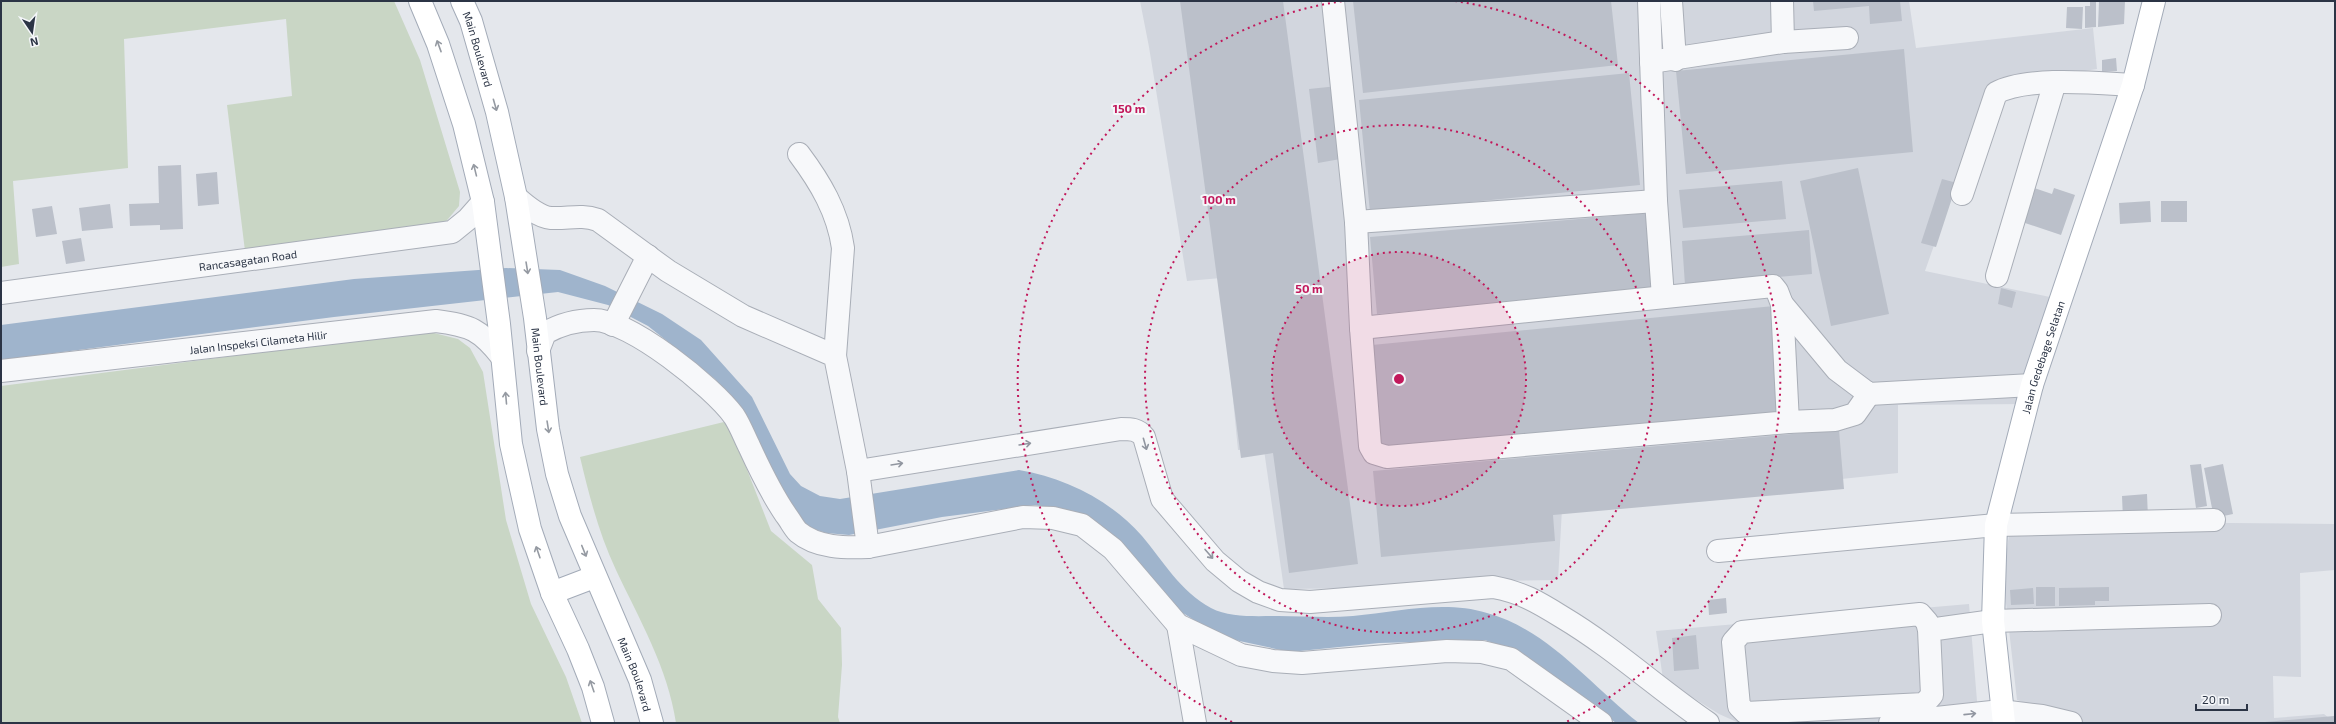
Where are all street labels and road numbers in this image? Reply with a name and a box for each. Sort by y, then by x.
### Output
street label: Main Boulevard [461,9,496,88]
street label: Rancasagatan Road [198,247,298,273]
street label: Jalan Gedebage Selatan [2018,299,2066,415]
street label: Jalan Inspeksi Cilameta Hilir [189,327,329,356]
street label: Main Boulevard [530,327,552,406]
street label: Main Boulevard [616,635,655,713]

